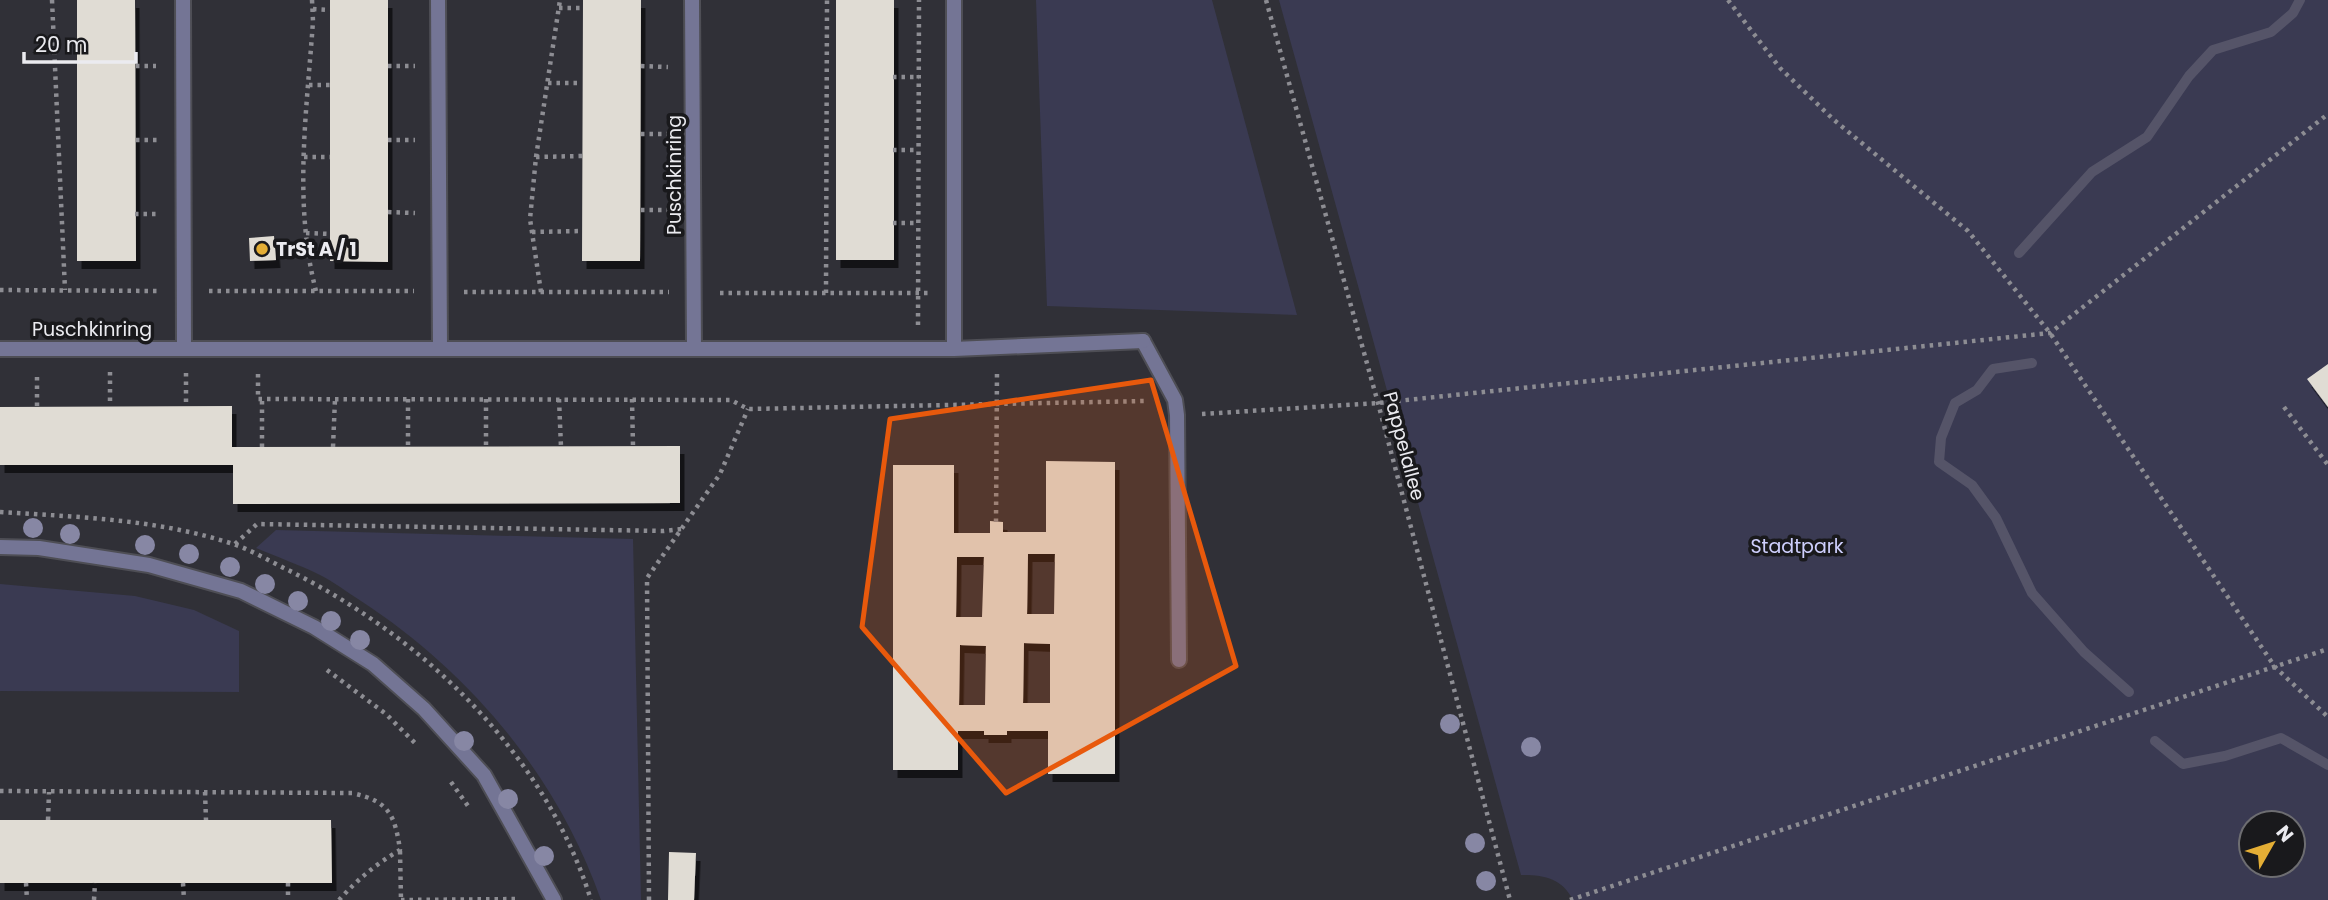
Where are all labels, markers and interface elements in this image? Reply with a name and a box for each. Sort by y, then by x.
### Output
scale bar [24,21,136,65]
text: 20 m [35,30,88,59]
street label: Puschkinring [661,115,688,235]
place label: TrSt A / 1 [276,236,357,263]
marker: TrSt A / 1 [254,241,270,257]
street label: Puschkinring [32,316,152,343]
street label: Pappelallee [1376,389,1432,503]
park label: Stadtpark [1750,533,1844,560]
north arrow [2237,809,2307,879]
text: N [2270,820,2300,848]

